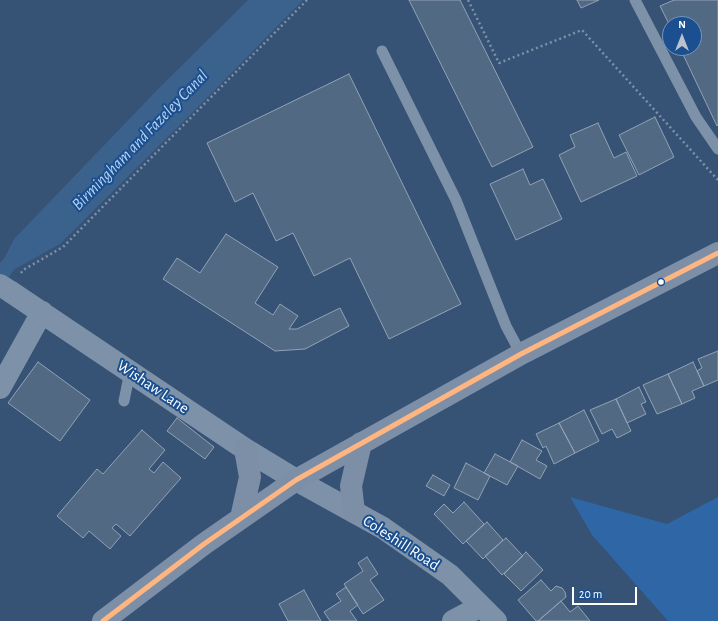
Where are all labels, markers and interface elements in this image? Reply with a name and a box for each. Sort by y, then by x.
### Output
north arrow [662,16,702,56]
text: N [678,19,686,30]
water label: Birmingham and Fazeley Canal [68,66,212,214]
unlabelled marker [656,277,666,287]
street label: Wishaw Lane [113,356,193,418]
street label: Coleshill Road [359,511,443,575]
scale bar [574,579,639,605]
text: 20 m [579,588,602,600]

